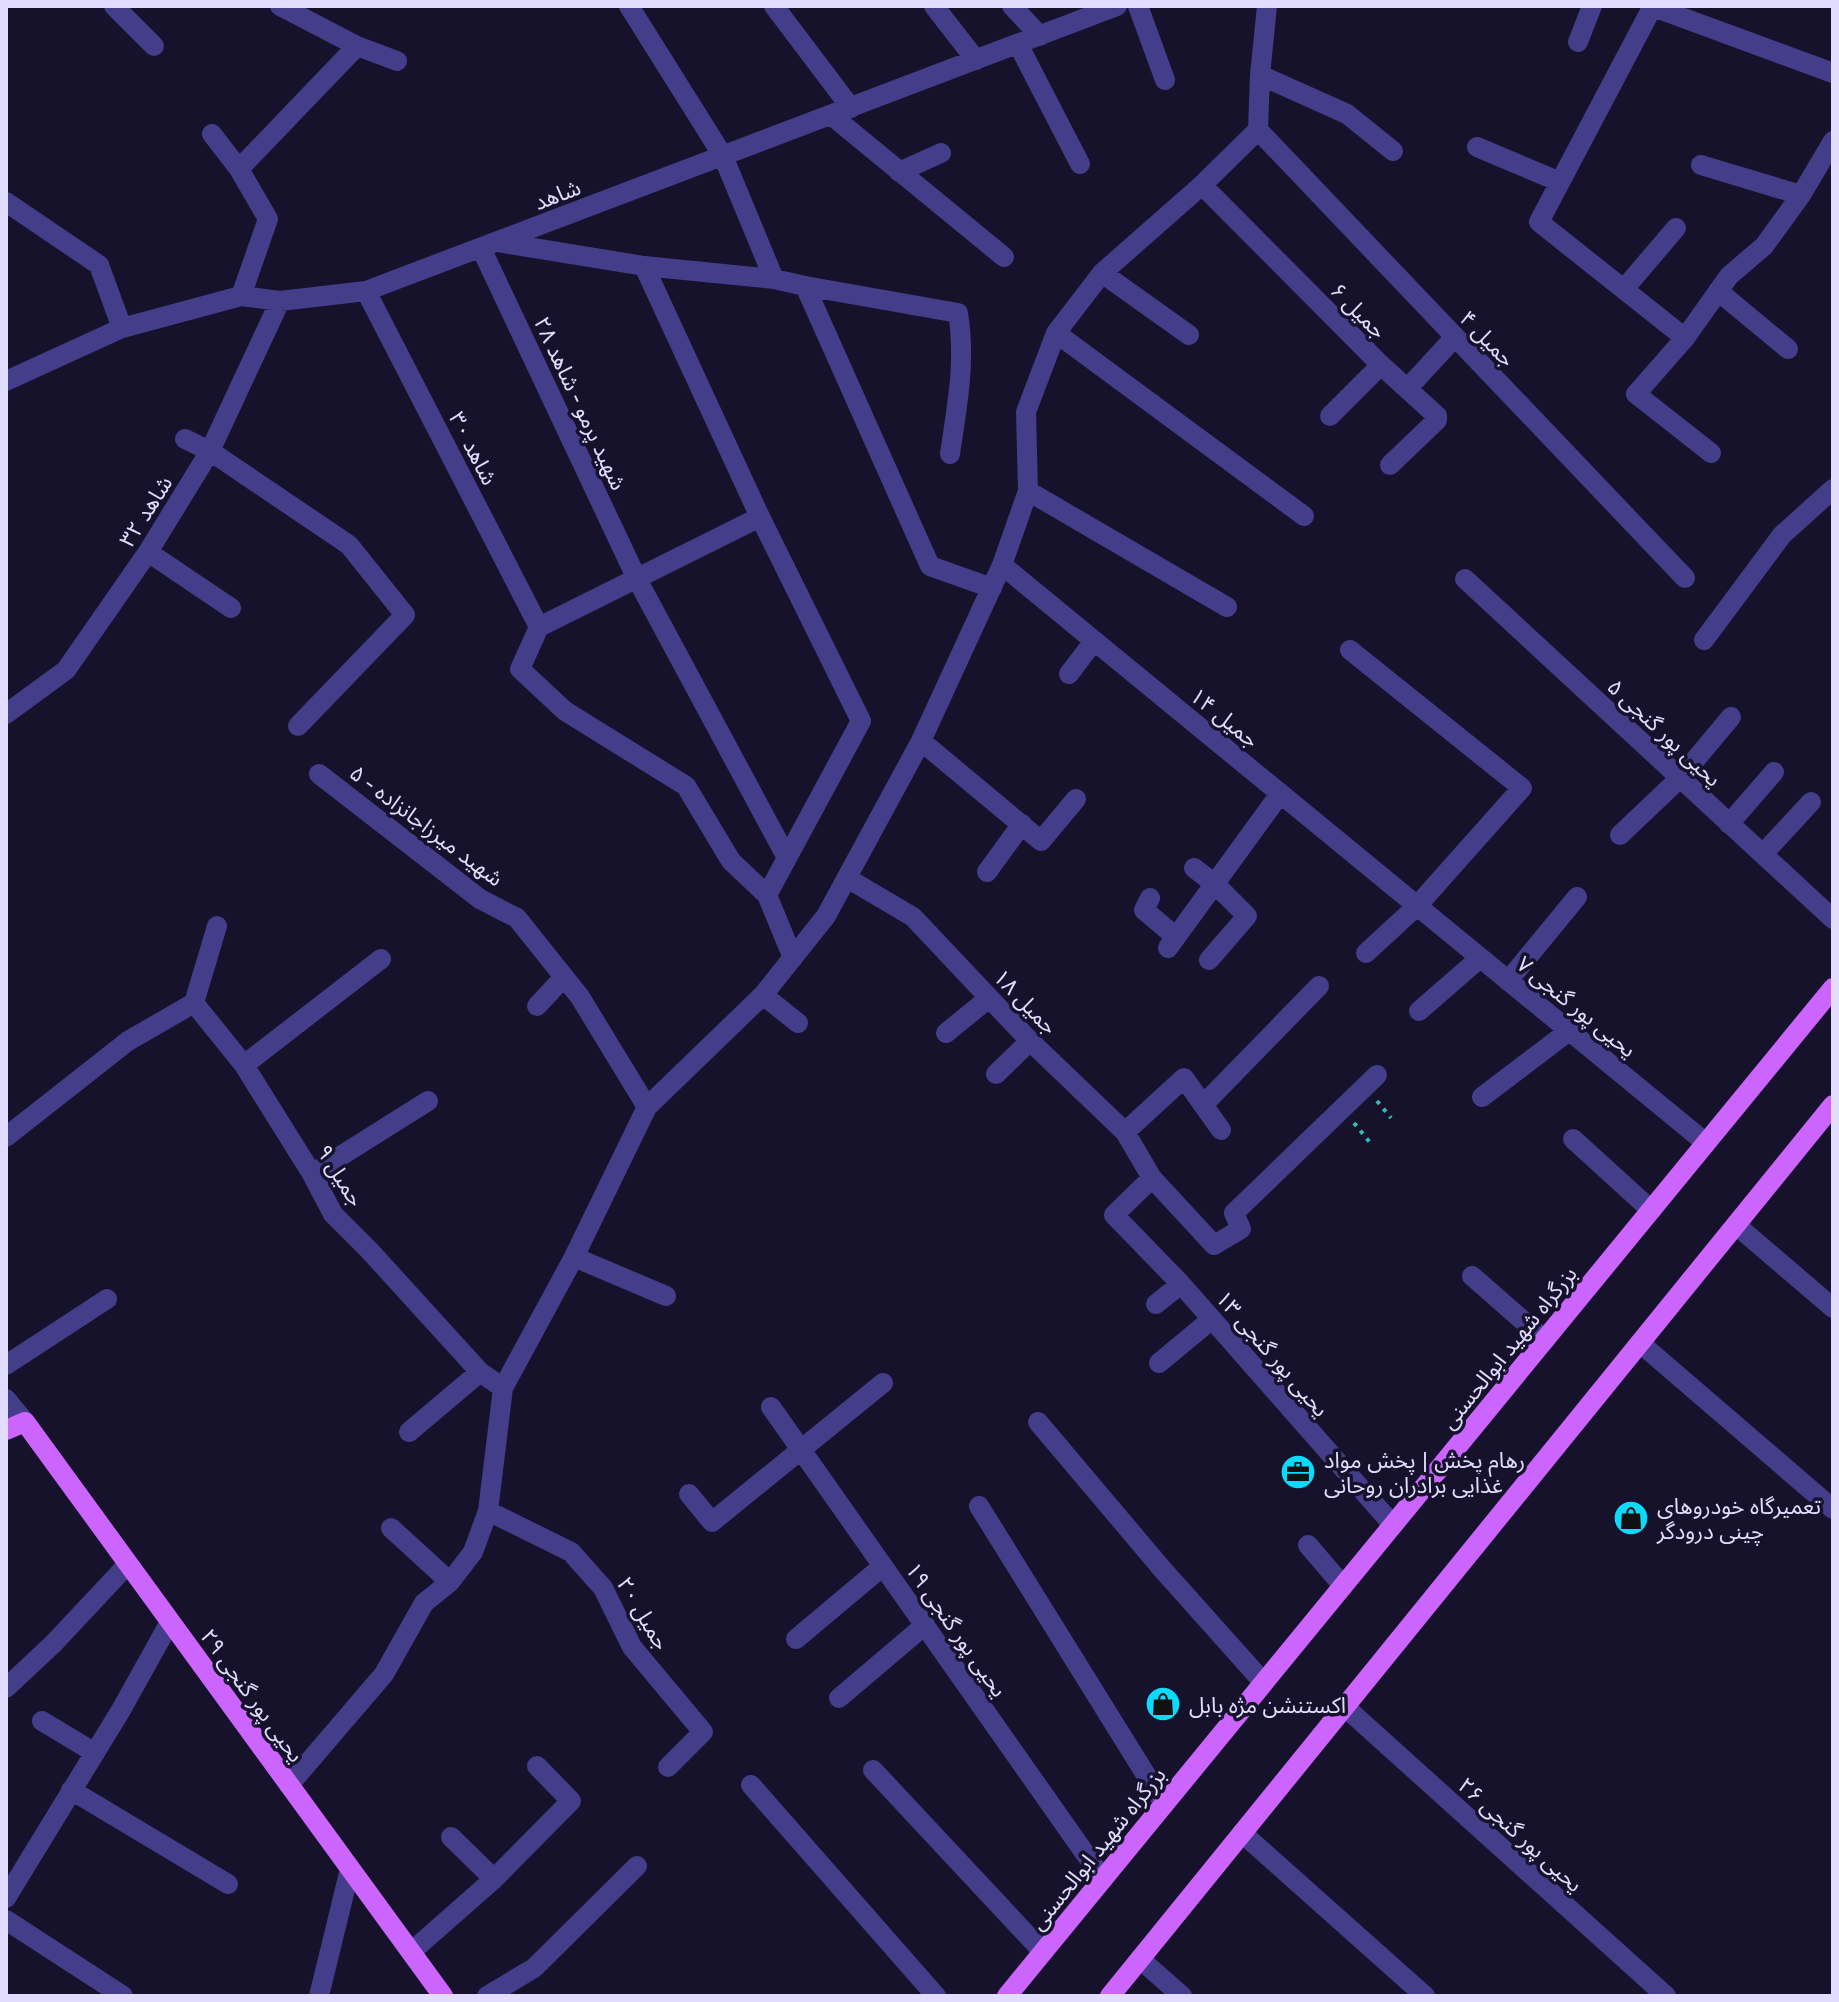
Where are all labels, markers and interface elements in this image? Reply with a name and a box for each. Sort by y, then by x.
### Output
street label: شاهد [530,173,584,215]
street label: جمیل ۶ [1325,276,1393,344]
street label: جمیل ۴ [1455,304,1521,372]
street label: شهید پرمو - شاهد ۲۸ [527,312,633,495]
street label: شاهد ۳۰ [444,407,504,489]
street label: شاهد ۳۲ [113,470,177,552]
street label: یحیی پور گنجی ۵ [1601,672,1728,793]
street label: جمیل ۱۴ [1185,681,1265,753]
street label: شهید میرزاجانزاده - ۵ [344,759,509,892]
street label: یحیی پور گنجی ۷ [1510,950,1642,1064]
street label: جمیل ۱۸ [988,963,1064,1039]
street label: جمیل ۹ [312,1139,370,1211]
street label: بزرگراه شهید ابوالحسنی [1434,1260,1583,1434]
street label: یحیی پور گنجی ۱۳ [1209,1284,1335,1423]
place label: رهام پخش | پخش مواد غذایی برادران روحانی [1324,1446,1525,1499]
office icon: رهام پخش | پخش مواد غذایی برادران روحانی [1279,1453,1317,1491]
place label: تعمیرگاه خودروهای چینی درودگر [1656,1492,1821,1546]
shop icon: تعمیرگاه خودروهای چینی درودگر [1612,1499,1650,1537]
street label: یحیی پور گنجی ۱۹ [899,1556,1014,1703]
street label: جمیل ۲۰ [612,1571,676,1655]
street label: یحیی پور گنجی ۲۹ [194,1623,311,1768]
shop icon: اکستنشن مژه بابل [1144,1685,1182,1723]
place label: اکستنشن مژه بابل [1189,1691,1346,1718]
street label: بزرگراه شهید ابوالحسنی [1023,1761,1172,1935]
street label: یحیی پور گنجی ۲۶ [1452,1771,1589,1899]

